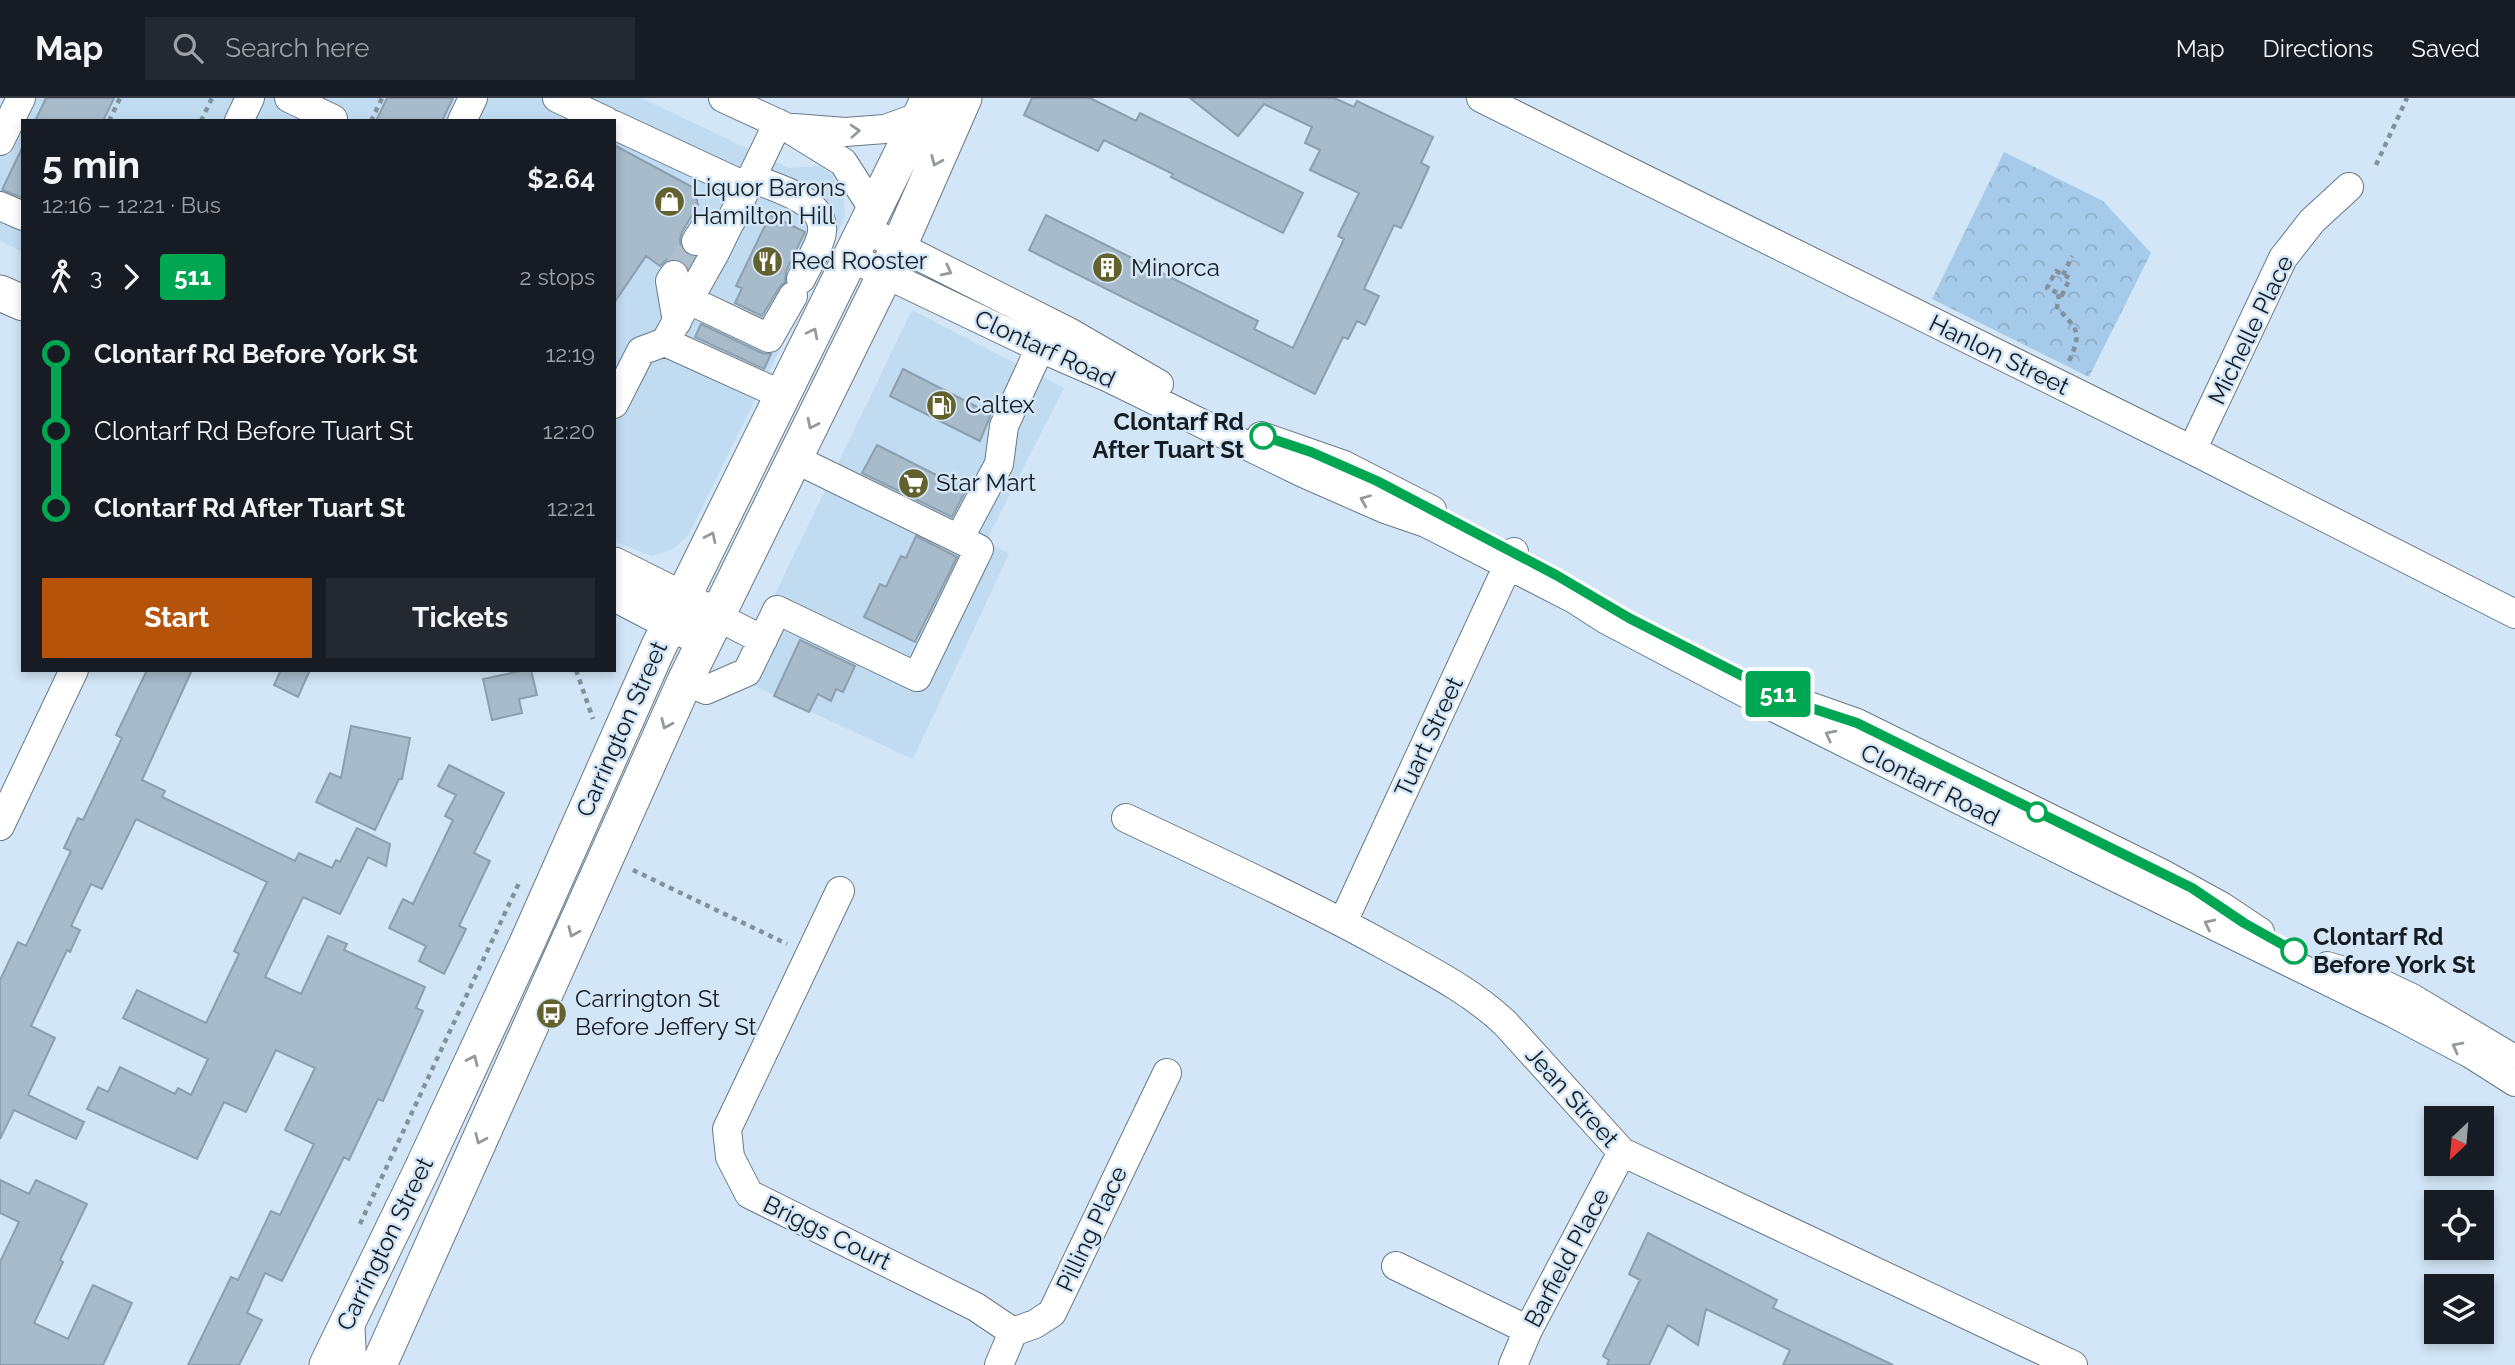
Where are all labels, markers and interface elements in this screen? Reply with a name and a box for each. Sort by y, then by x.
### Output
search box [145,17,635,80]
text: Map [35,29,103,68]
icon: search [169,29,207,67]
text: Search here [225,33,370,63]
text: Map [2176,34,2225,63]
text: Directions [2263,34,2373,63]
text: Saved [2411,34,2480,63]
one-way arrow [850,124,861,139]
text: 5 min [42,142,140,187]
one-way arrow [931,154,945,166]
text: $2.64 [527,164,595,194]
place label: Liquor Barons Hamilton Hill [692,173,846,230]
shop icon: Liquor Barons Hamilton Hill [652,185,686,219]
text: 12:16 – 12:21 · Bus [42,191,221,218]
restaurant icon: Red Rooster [751,244,785,278]
place label: Red Rooster [791,246,928,275]
street label: Michelle Place [2202,250,2299,409]
building icon: Minorca [1091,251,1125,285]
place label: Minorca [1131,253,1220,282]
icon: walk [42,258,80,296]
icon: forward [112,258,150,296]
text: 511 [174,262,211,291]
one-way arrow [940,262,953,276]
text: 3 [90,263,102,290]
text: 2 stops [520,263,595,290]
street label: Clontarf Road [970,303,1120,394]
street label: Hanlon Street [1924,308,2074,401]
one-way arrow [804,328,818,340]
text: Clontarf Rd Before York St [94,339,418,369]
text: 12:19 [546,340,595,367]
fuel station icon: Caltex [925,388,959,422]
place label: Caltex [965,390,1035,419]
place label: Clontarf Rd After Tuart St [1092,407,1244,464]
text: Clontarf Rd Before Tuart St [94,416,413,446]
text: 12:20 [543,417,595,444]
one-way arrow [807,417,821,429]
marker: Clontarf Rd After Tuart St [1250,423,1276,449]
supermarket icon: Star Mart [896,466,930,500]
place label: Star Mart [936,468,1036,497]
text: Clontarf Rd After Tuart St [94,493,405,523]
text: 12:21 [547,494,595,521]
one-way arrow [1360,494,1372,508]
one-way arrow [703,532,717,544]
button: Start [42,578,312,658]
button: Tickets [326,578,595,658]
street label: Carrington Street [570,636,673,821]
line badge: 511 [1738,671,1818,717]
street label: Tuart Street [1388,672,1469,801]
text: 511 [1759,679,1797,708]
one-way arrow [660,717,674,729]
one-way arrow [1825,730,1837,744]
street label: Clontarf Road [1856,737,2004,832]
unlabelled marker [2027,802,2047,822]
one-way arrow [2204,918,2216,932]
place label: Clontarf Rd Before York St [2313,922,2476,979]
one-way arrow [567,925,581,937]
marker: Clontarf Rd Before York St [2281,938,2307,964]
place label: Carrington St Before Jeffery St [575,984,757,1041]
bus stop icon: Carrington St Before Jeffery St [535,996,569,1030]
street label: Jean Street [1520,1040,1625,1153]
one-way arrow [2451,1042,2464,1055]
one-way arrow [464,1055,478,1068]
north arrow [2424,1106,2494,1176]
map controls [2424,1106,2494,1344]
one-way arrow [474,1132,488,1144]
street label: Carrington Street [330,1152,439,1335]
street label: Pilling Place [1050,1161,1133,1296]
street label: Barfield Place [1518,1183,1615,1332]
street label: Briggs Court [759,1189,896,1276]
button: locate [2424,1190,2494,1260]
button: layers [2424,1274,2494,1344]

